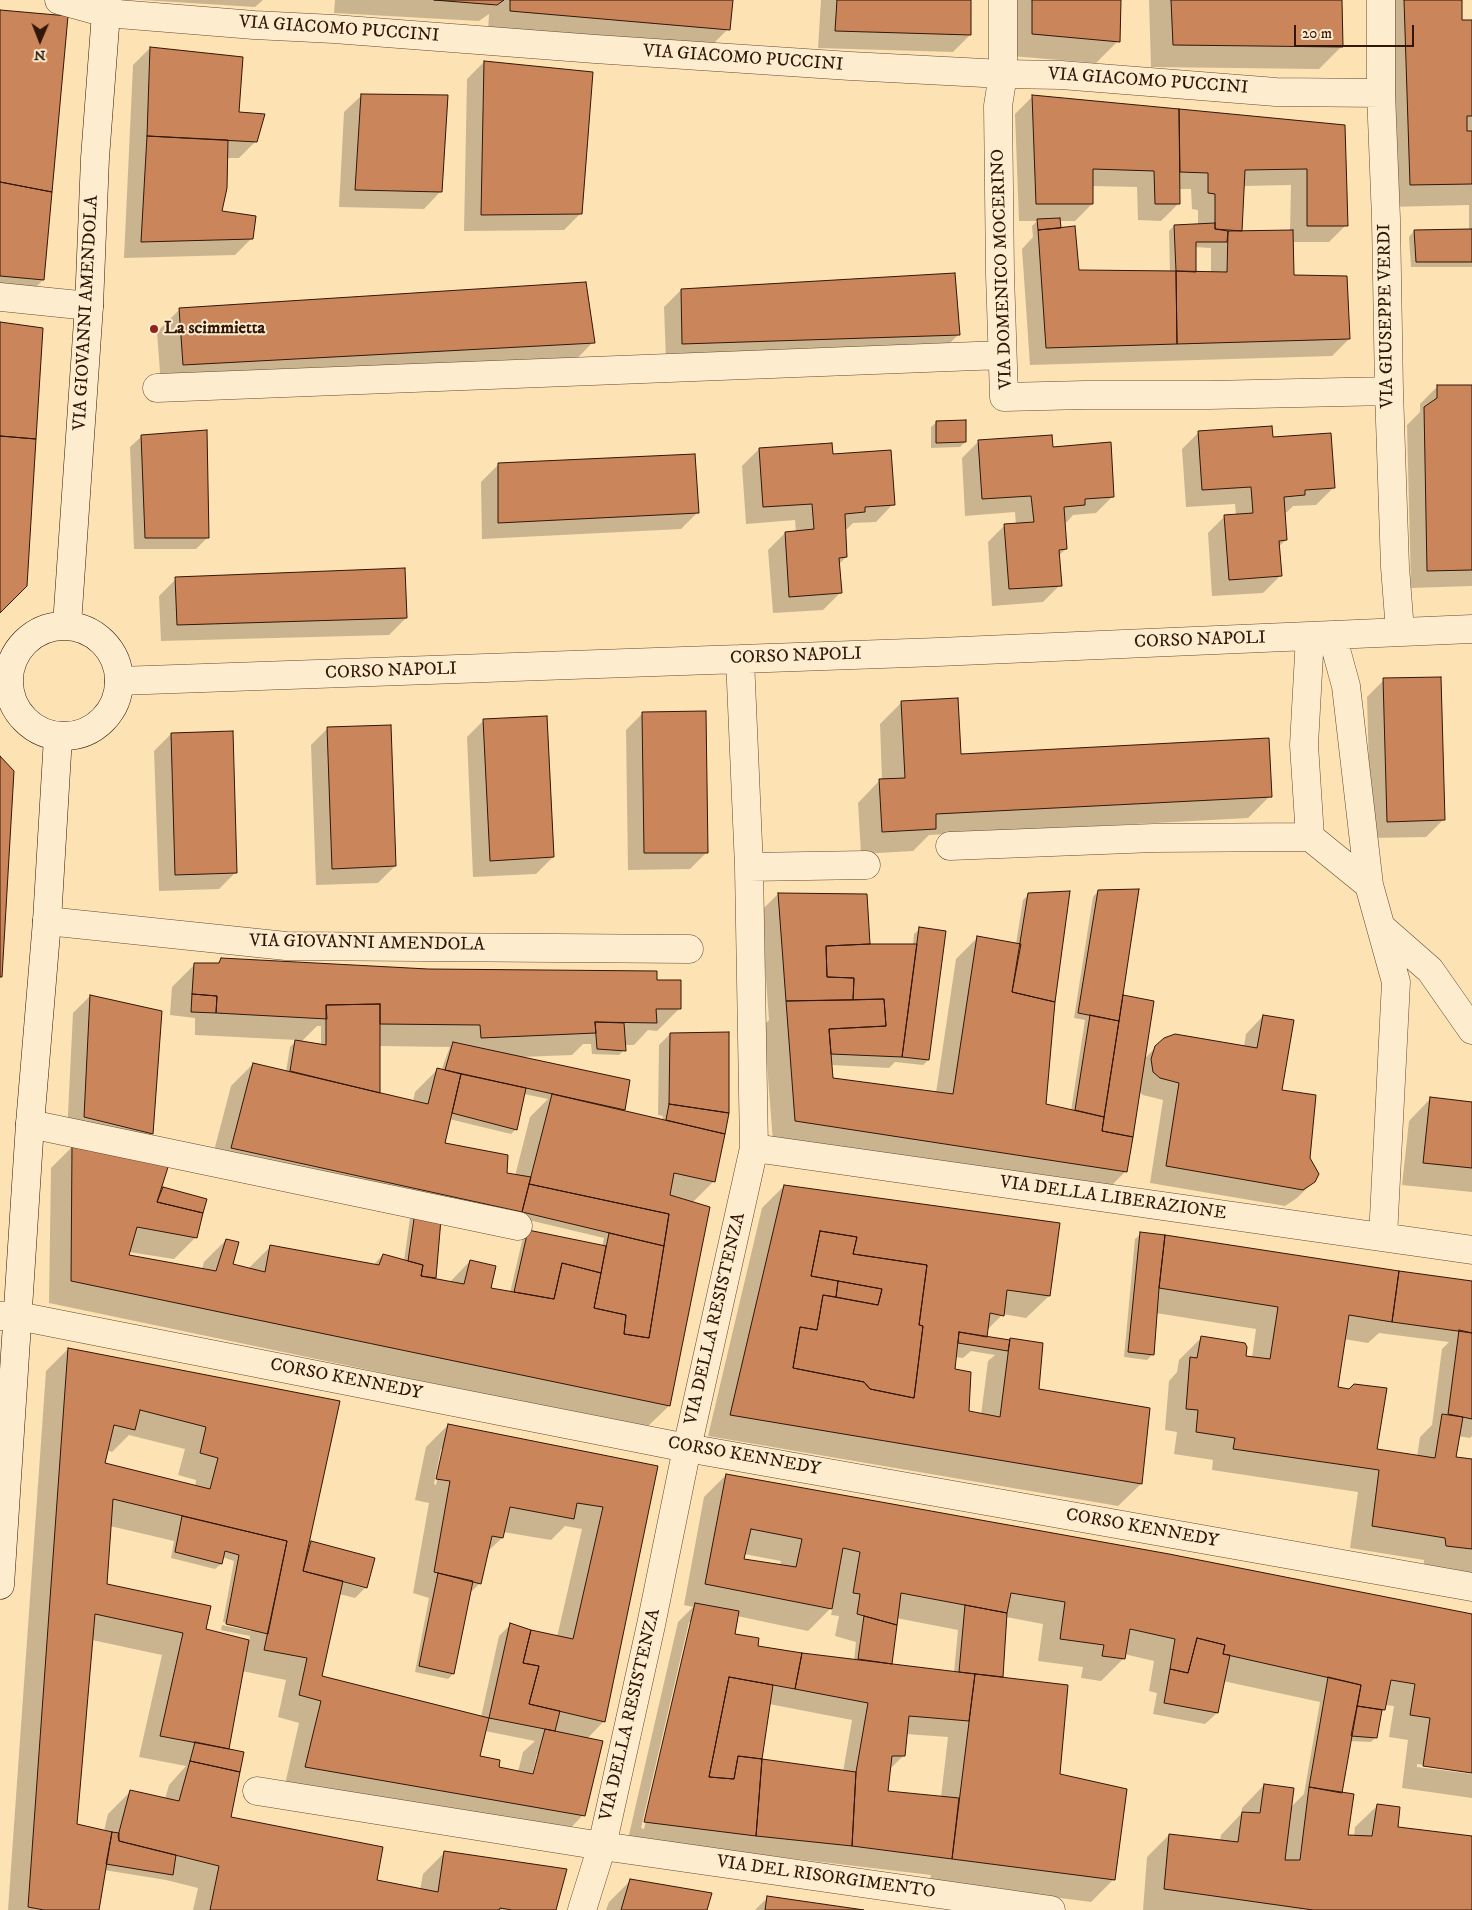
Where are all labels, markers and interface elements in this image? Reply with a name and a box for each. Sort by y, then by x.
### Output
street label: VIA GIACOMO PUCCINI [238,12,440,48]
north arrow [15,15,65,65]
scale bar [1297,15,1417,47]
text: 20 m [1302,24,1332,43]
street label: VIA GIACOMO PUCCINI [642,41,844,77]
text: N [34,46,46,64]
street label: VIA GIACOMO PUCCINI [1047,64,1249,100]
street label: VIA DOMENICO MOCERINO [988,149,1018,389]
street label: VIA GIOVANNI AMENDOLA [70,195,104,431]
street label: VIA GIUSEPPE VERDI [1375,224,1399,408]
place label: La scimmietta [164,318,265,340]
marker: La scimmietta [148,323,160,335]
street label: CORSO NAPOLI [1134,628,1266,654]
street label: CORSO NAPOLI [730,644,862,670]
street label: CORSO NAPOLI [325,659,457,685]
street label: VIA GIOVANNI AMENDOLA [249,931,485,957]
street label: VIA DELLA LIBERAZIONE [998,1172,1228,1226]
street label: VIA DELLA RESISTENZA [681,1211,751,1427]
street label: CORSO KENNEDY [268,1355,424,1405]
street label: CORSO KENNEDY [666,1433,822,1481]
street label: CORSO KENNEDY [1064,1505,1220,1553]
street label: VIA DELLA RESISTENZA [596,1607,666,1823]
street label: VIA DEL RISORGIMENTO [715,1852,937,1904]

